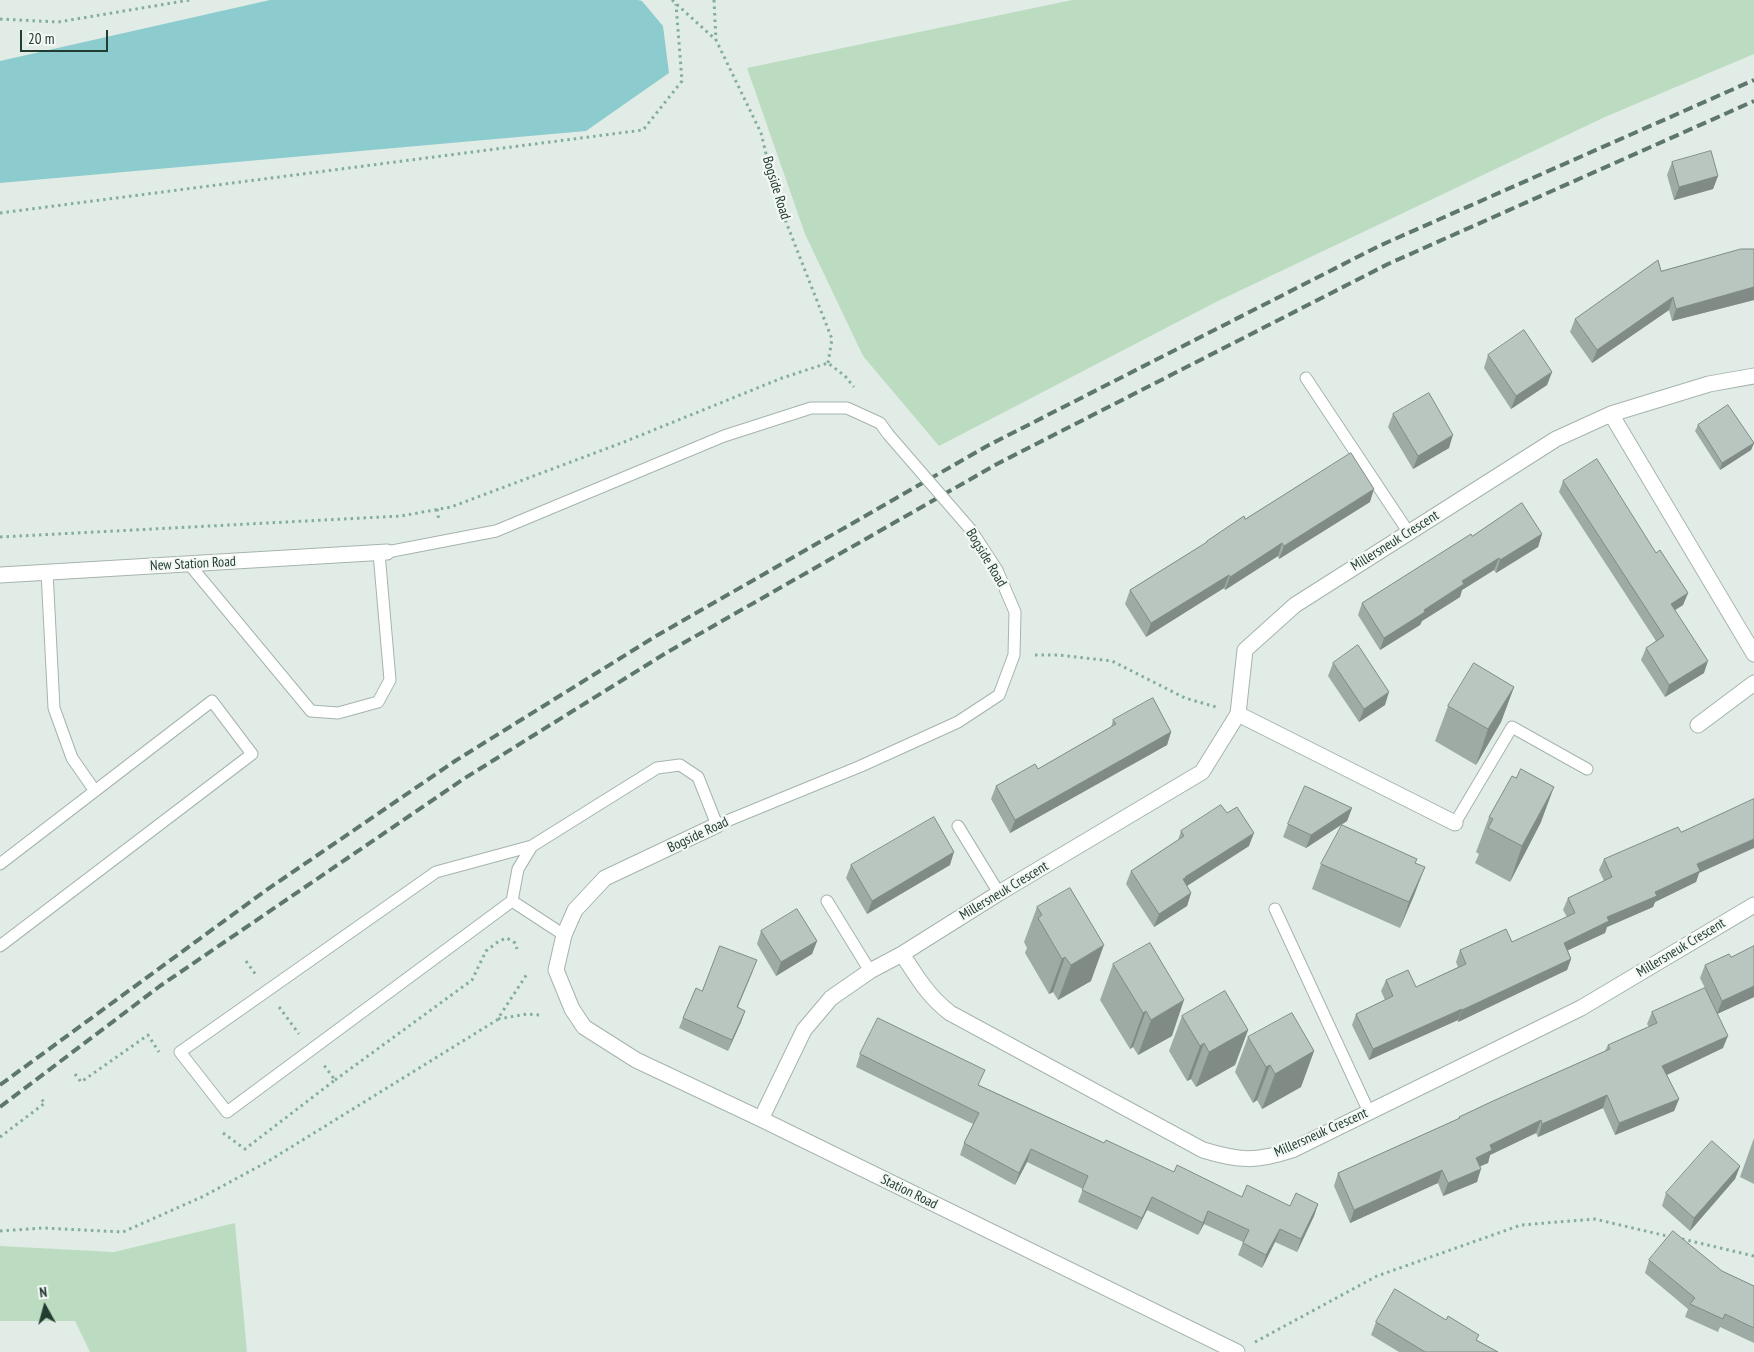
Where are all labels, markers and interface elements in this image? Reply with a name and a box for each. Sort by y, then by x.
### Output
scale bar [22,20,110,52]
text: 20 m [28,29,54,48]
street label: Bogside Road [758,154,794,222]
street label: Millersneuk Crescent [1348,507,1442,575]
street label: Bogside Road [962,526,1010,590]
street label: New Station Road [150,553,236,575]
street label: Bogside Road [665,814,731,856]
street label: Millersneuk Crescent [957,858,1051,924]
street label: Millersneuk Crescent [1634,915,1728,981]
street label: Millersneuk Crescent [1272,1105,1370,1161]
street label: Station Road [878,1171,940,1213]
north arrow [20,1282,70,1332]
text: N [38,1283,48,1302]

